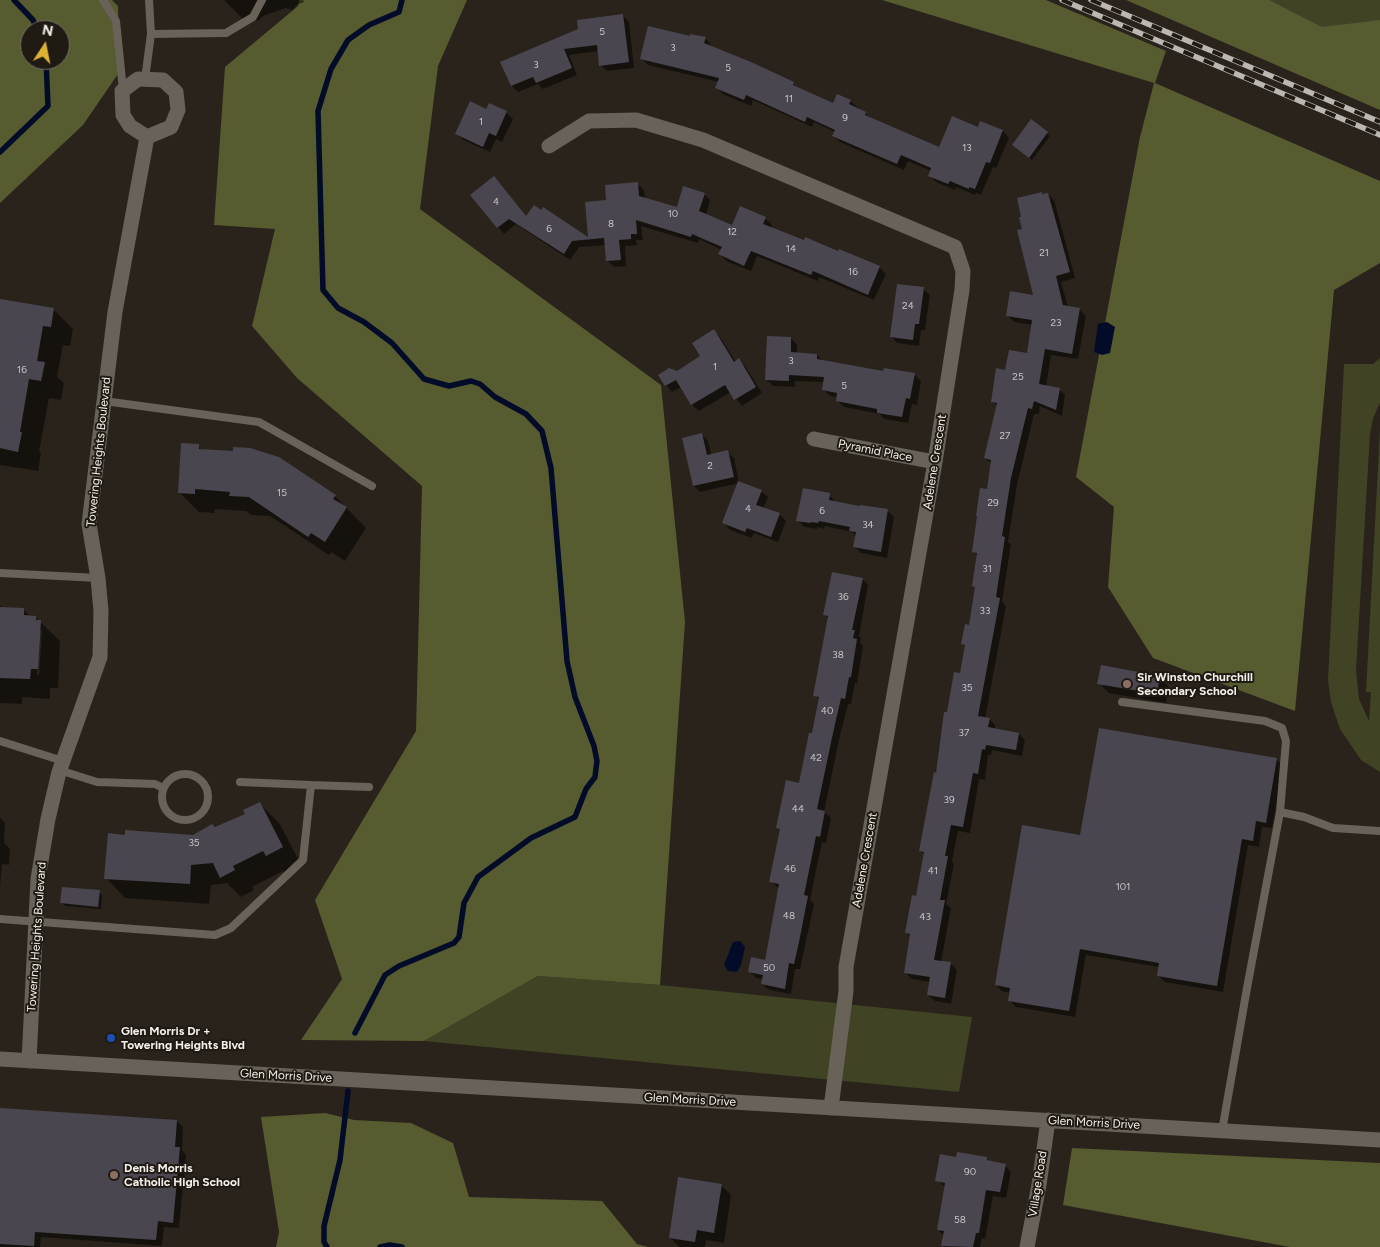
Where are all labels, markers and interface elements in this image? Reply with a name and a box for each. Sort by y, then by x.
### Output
north arrow [20,20,70,70]
text: N [41,21,55,40]
house number: 5 [599,26,605,38]
house number: 3 [670,42,676,54]
house number: 3 [533,59,539,71]
house number: 5 [725,62,731,74]
house number: 11 [785,93,793,105]
house number: 9 [842,112,848,124]
house number: 1 [479,116,483,128]
house number: 13 [962,142,972,154]
house number: 4 [493,196,499,208]
house number: 10 [668,208,678,220]
house number: 8 [608,218,614,230]
house number: 6 [546,223,552,235]
house number: 12 [727,226,737,238]
house number: 14 [786,243,796,255]
house number: 21 [1039,247,1049,259]
house number: 16 [848,266,858,278]
house number: 24 [902,300,914,312]
house number: 23 [1050,317,1062,329]
house number: 3 [788,355,794,367]
house number: 1 [713,361,717,373]
house number: 16 [17,364,27,376]
house number: 25 [1012,371,1024,383]
street label: Towering Heights Boulevard [84,376,114,528]
house number: 5 [841,380,847,392]
street label: Adelene Crescent [920,413,950,511]
house number: 27 [1000,430,1010,442]
street label: Pyramid Place [837,437,913,465]
house number: 2 [707,460,713,472]
house number: 15 [277,487,287,499]
house number: 29 [987,497,999,509]
house number: 4 [745,503,751,515]
house number: 6 [819,505,825,517]
house number: 34 [862,519,874,531]
house number: 31 [982,563,992,575]
house number: 36 [837,591,849,603]
house number: 33 [980,605,990,617]
house number: 38 [832,649,844,661]
place label: Sir Winston Churchill Secondary School [1137,670,1253,698]
marker: Sir Winston Churchill Secondary School [1121,678,1133,690]
house number: 35 [961,682,973,694]
house number: 40 [821,705,833,717]
house number: 37 [959,727,969,739]
house number: 42 [810,752,822,764]
house number: 39 [943,794,955,806]
house number: 44 [792,803,804,815]
street label: Adelene Crescent [850,811,880,909]
house number: 35 [188,837,200,849]
street label: Towering Heights Boulevard [25,861,49,1013]
house number: 46 [784,863,796,875]
house number: 41 [928,865,938,877]
house number: 101 [1116,881,1130,893]
house number: 48 [783,910,795,922]
house number: 43 [919,911,931,923]
house number: 50 [763,962,775,974]
place label: Glen Morris Dr + Towering Heights Blvd [121,1024,245,1052]
marker: Glen Morris Dr + Towering Heights Blvd [105,1032,117,1044]
street label: Glen Morris Drive [240,1066,332,1086]
street label: Glen Morris Drive [644,1090,736,1110]
street label: Glen Morris Drive [1048,1113,1140,1133]
street label: Village Road [1026,1150,1050,1218]
place label: Denis Morris Catholic High School [124,1161,240,1189]
house number: 90 [964,1166,976,1178]
marker: Denis Morris Catholic High School [108,1169,120,1181]
house number: 58 [954,1214,966,1226]

